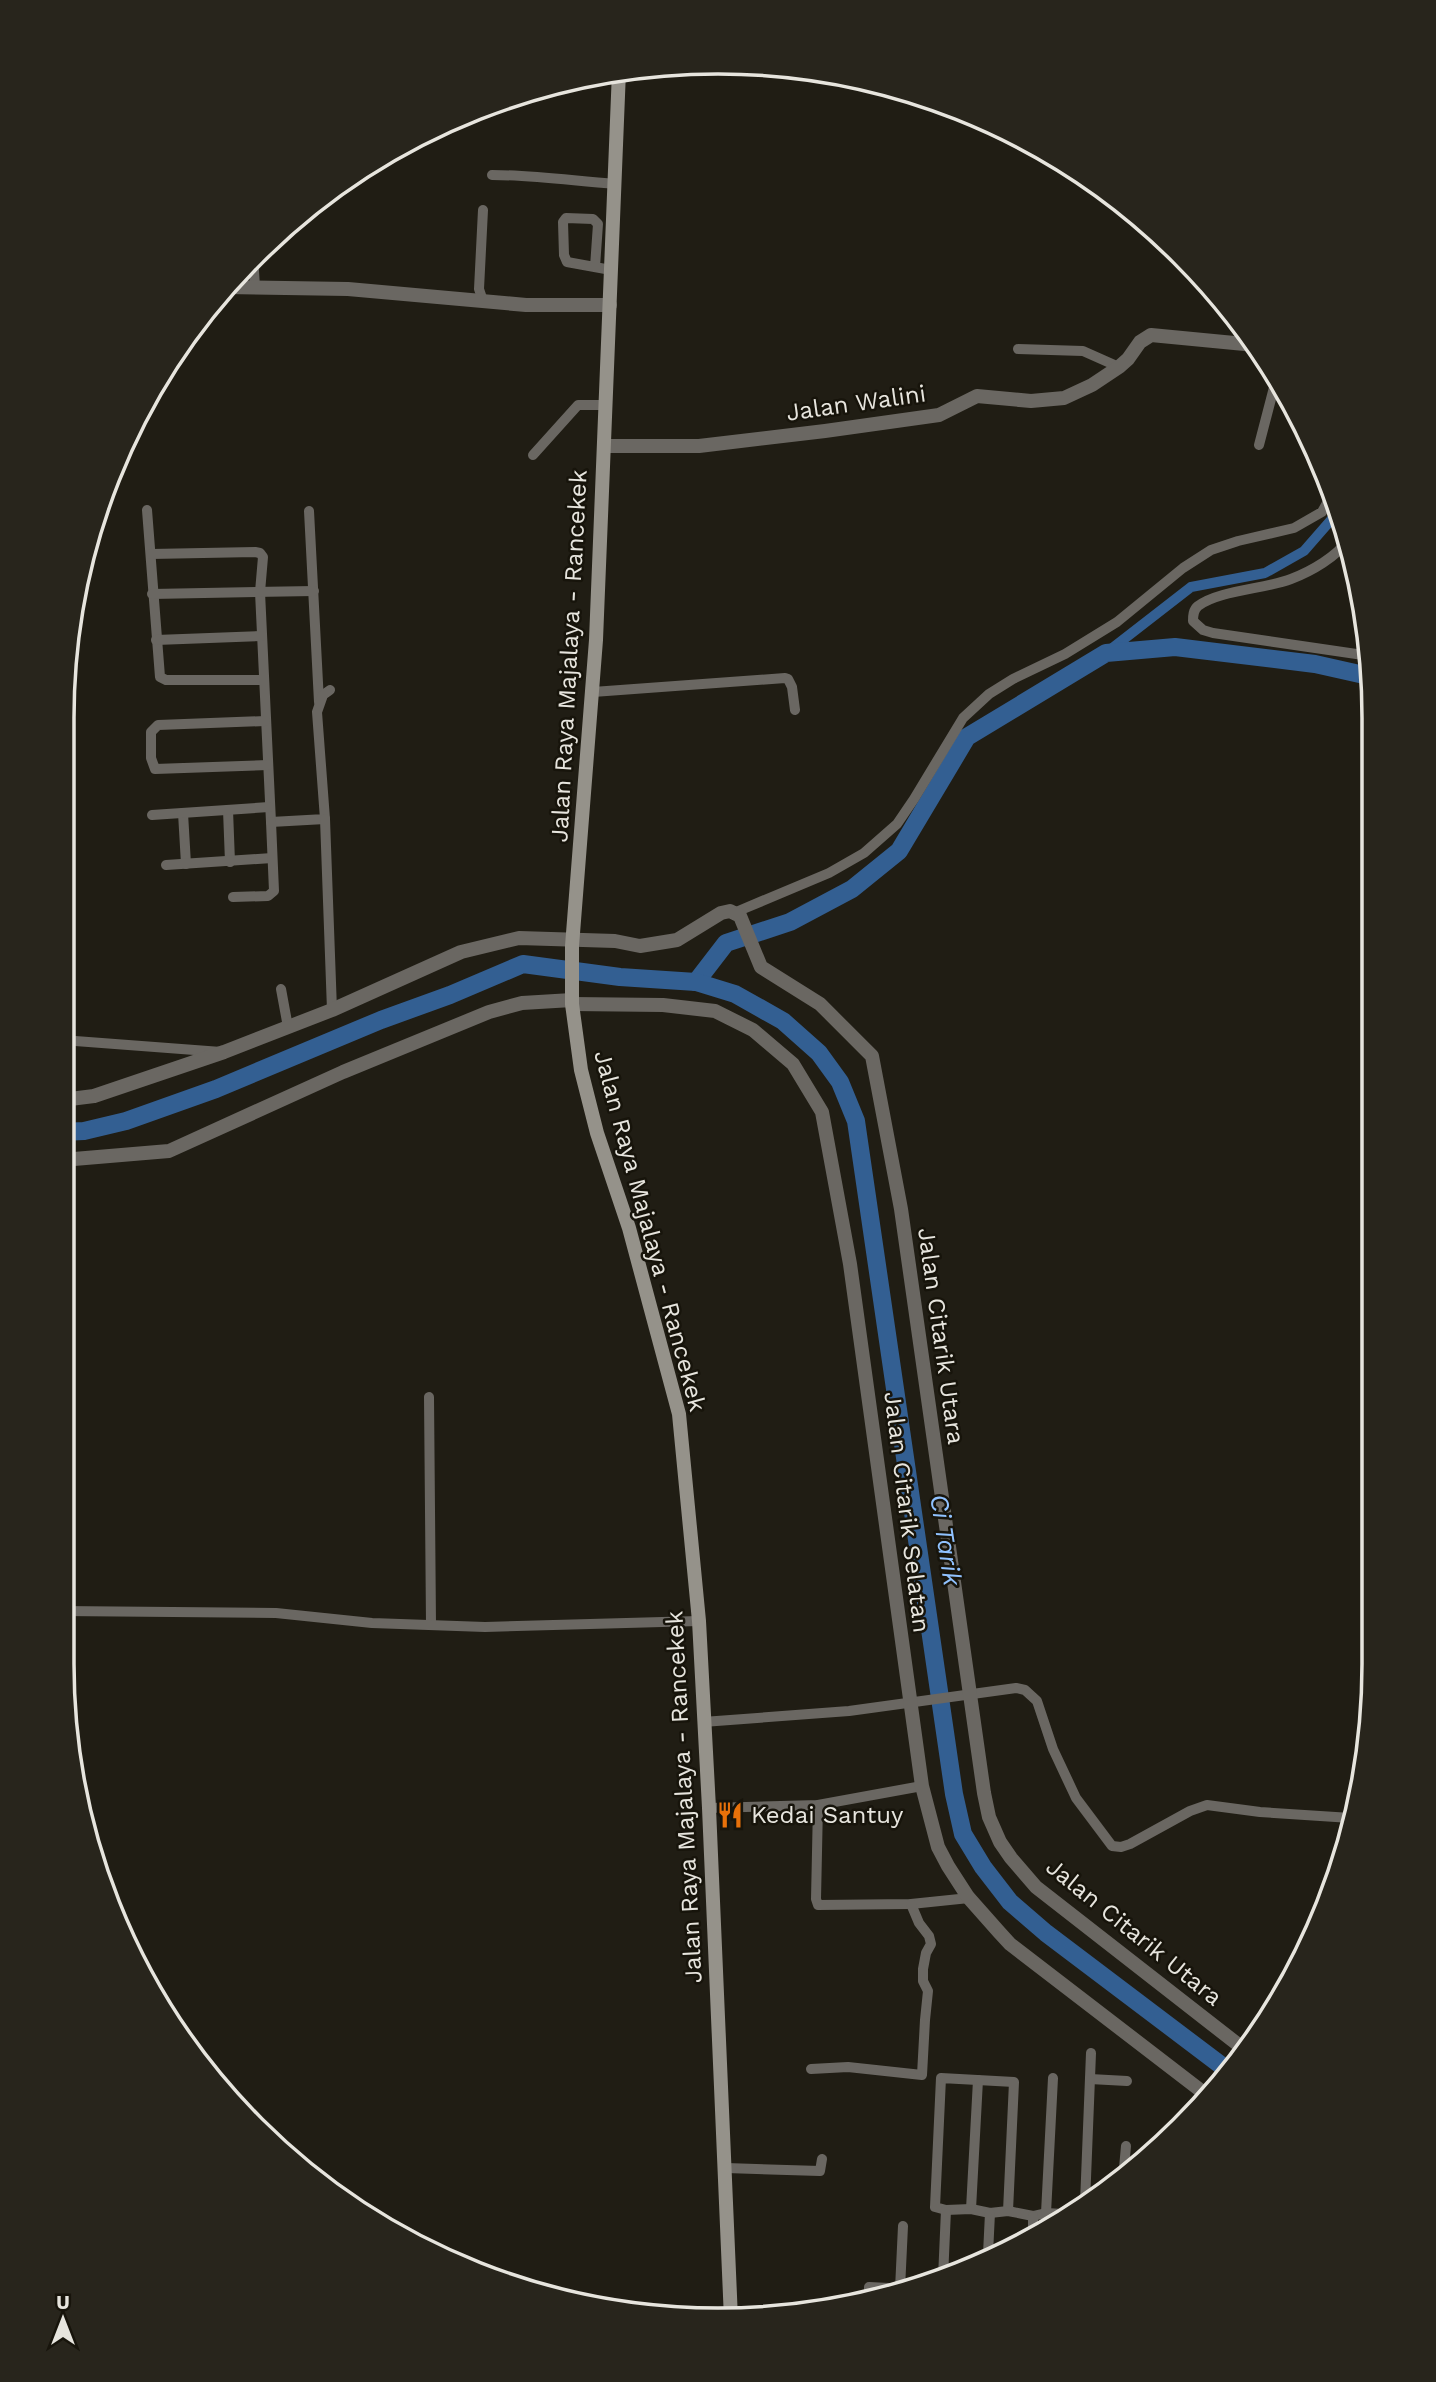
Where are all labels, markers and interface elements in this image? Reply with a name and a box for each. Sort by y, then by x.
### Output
street label: Jalan Walini [784,379,928,427]
street label: Jalan Raya Majalaya - Rancekek [545,469,593,843]
street label: Jalan Raya Majalaya - Rancekek [588,1047,712,1415]
street label: Jalan Citarik Utara [912,1226,970,1446]
street label: Jalan Citarik Selatan [878,1390,936,1634]
water label: Ci Tarik [924,1492,968,1589]
street label: Jalan Raya Majalaya - Rancekek [660,1610,708,1984]
restaurant icon: Kedai Santuy [715,1800,745,1830]
place label: Kedai Santuy [751,1801,904,1829]
street label: Jalan Citarik Utara [1040,1852,1228,2012]
north arrow [28,2284,98,2354]
text: U [56,2291,70,2314]

